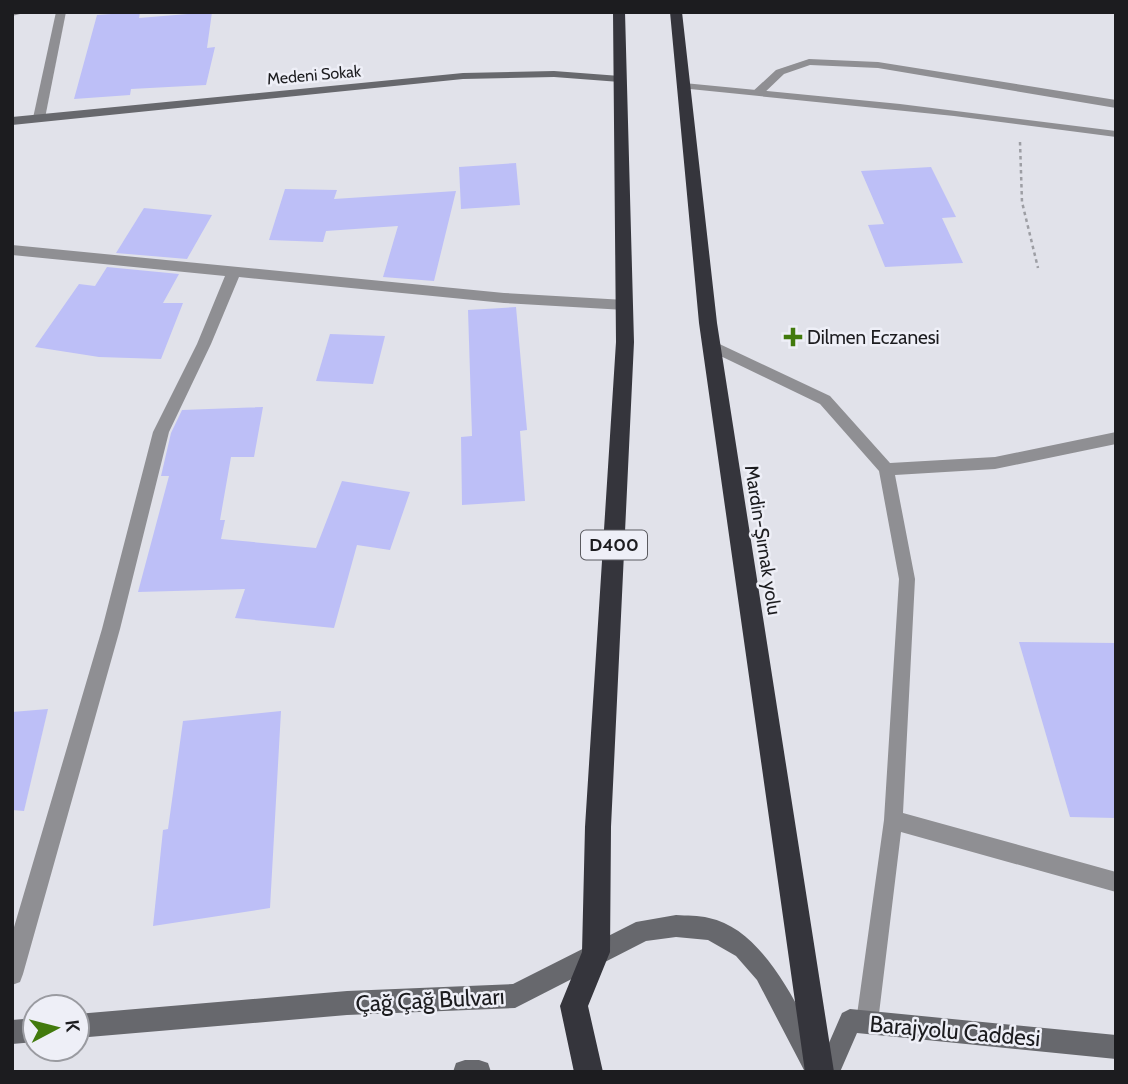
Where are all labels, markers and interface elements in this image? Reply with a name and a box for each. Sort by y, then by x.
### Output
street label: Medeni Sokak [266,61,363,89]
place label: Dilmen Eczanesi [807,326,940,349]
marker: Dilmen Eczanesi [785,329,801,345]
street label: Mardin-Şırnak yolu [740,463,786,617]
road number: D400 [581,530,647,560]
street label: Çağ Çağ Bulvarı [355,982,505,1018]
north arrow [21,993,91,1063]
street label: Barajyolu Caddesi [868,1010,1042,1052]
text: K [60,1019,85,1033]

